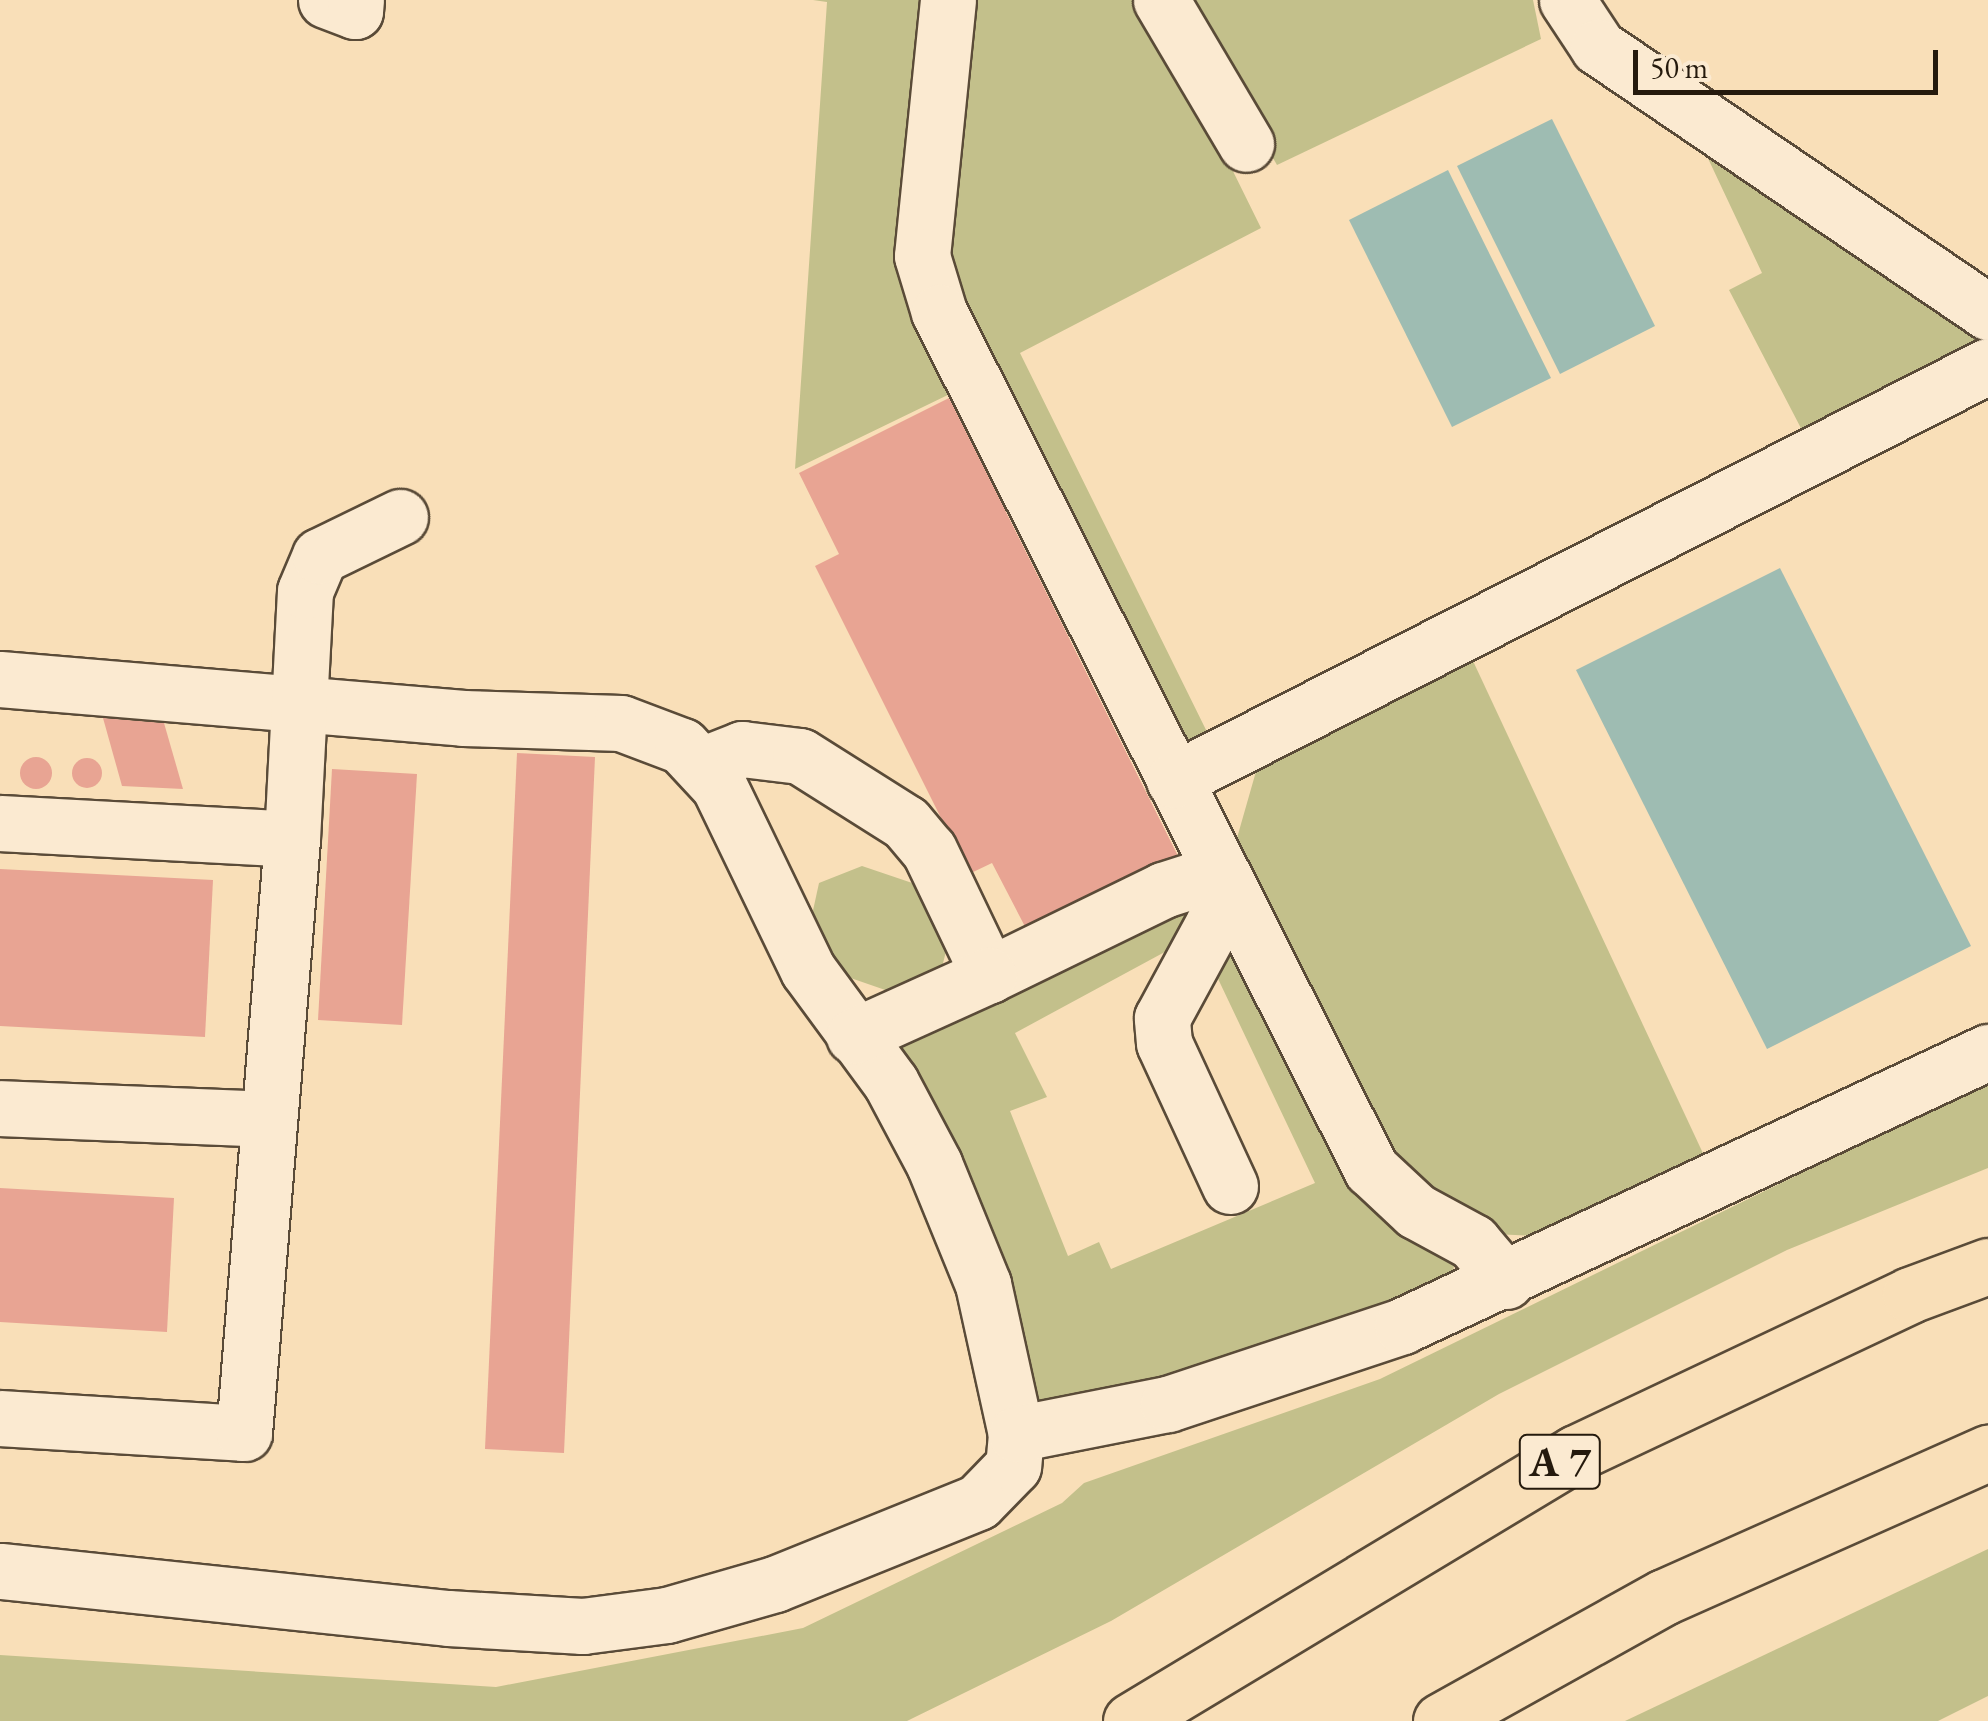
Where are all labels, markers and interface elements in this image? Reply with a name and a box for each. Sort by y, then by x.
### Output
scale bar [1638,30,1943,92]
text: 50 m [1650,48,1708,87]
road number: A 7 [1518,1425,1602,1499]

